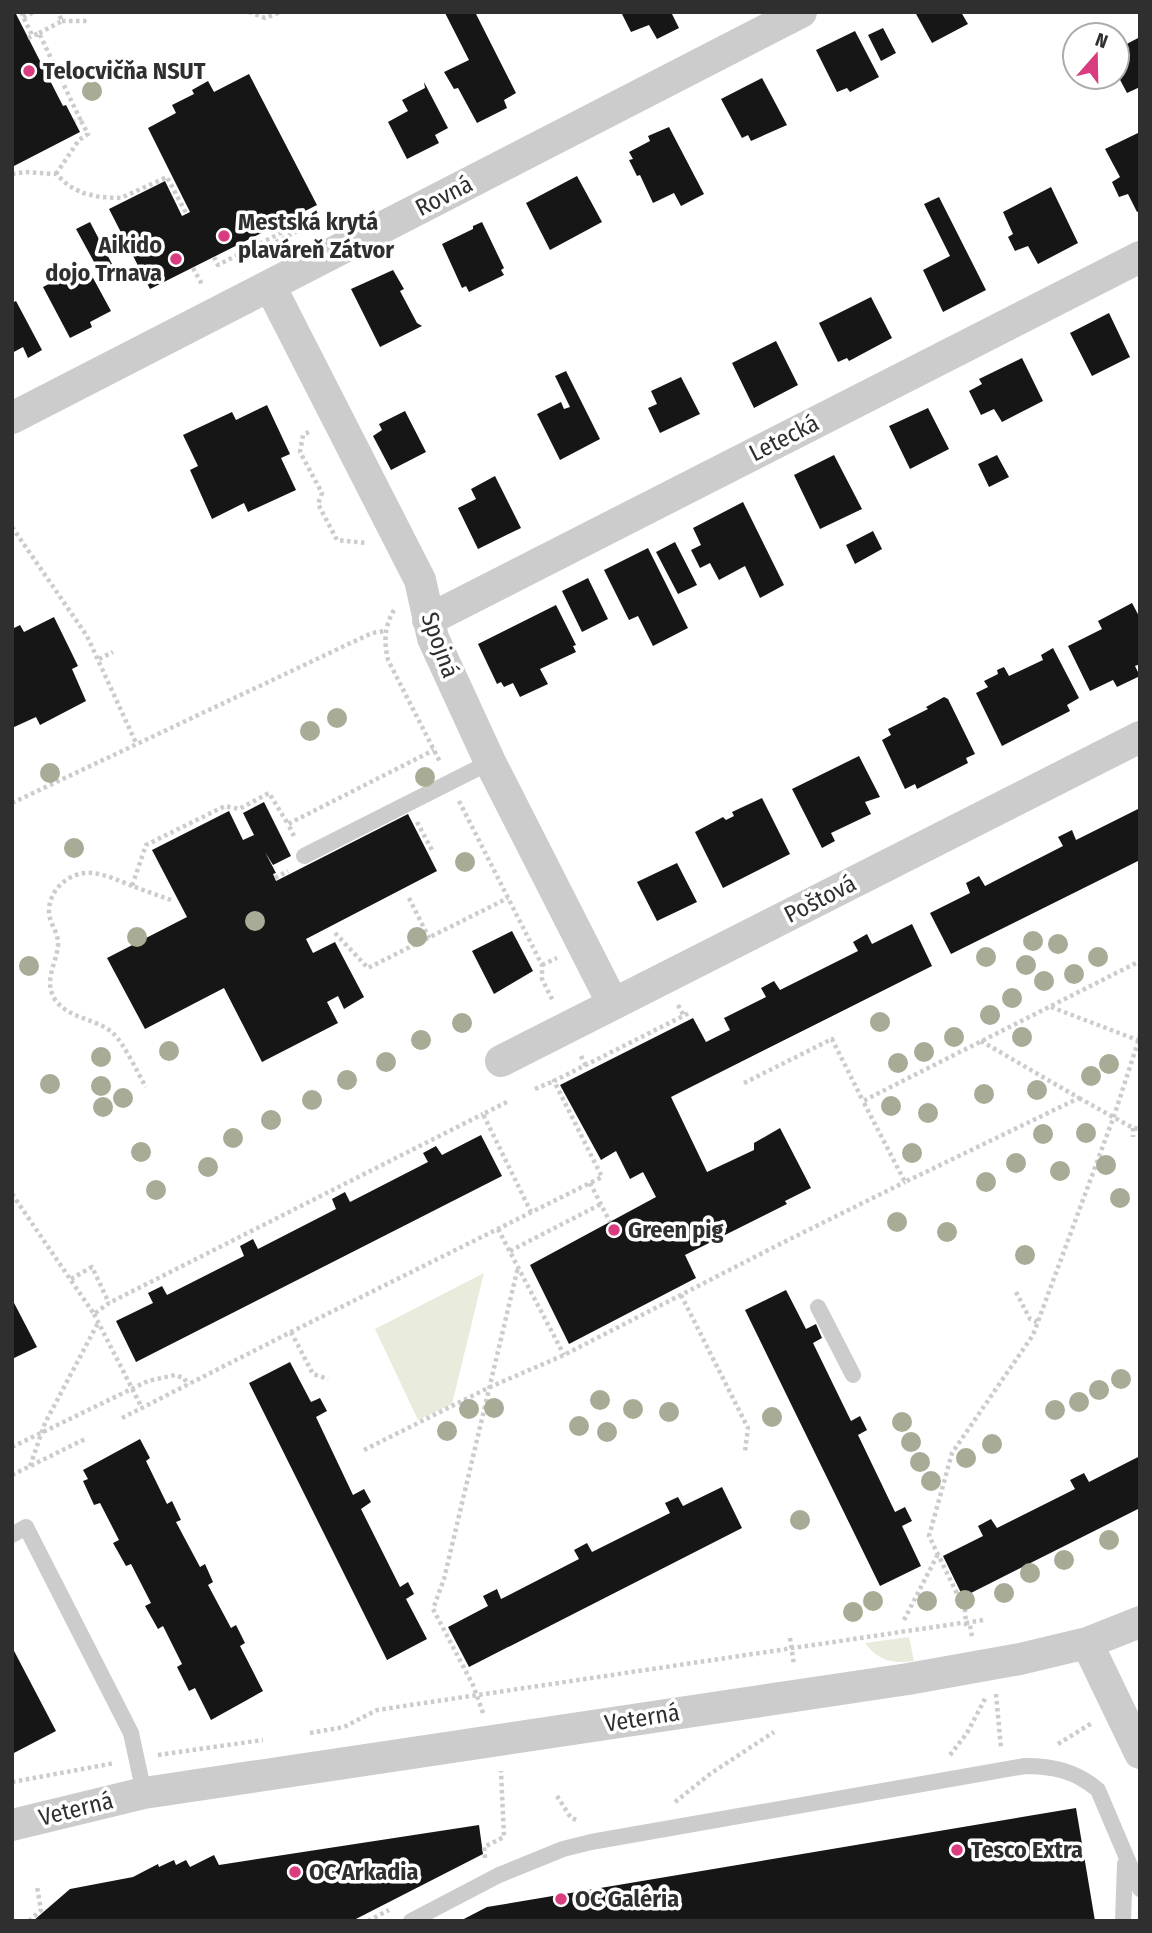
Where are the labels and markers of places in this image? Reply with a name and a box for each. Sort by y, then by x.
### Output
place label: Telocvičňa NSUT [43,57,206,85]
marker: Telocvičňa NSUT [21,63,37,79]
place label: Mestská krytá plaváreň Zátvor [238,208,394,264]
marker: Mestská krytá plaváreň Zátvor [216,228,232,244]
place label: Aikido dojo Trnava [45,231,162,287]
marker: Aikido dojo Trnava [168,251,184,267]
place label: Green pig [628,1216,723,1244]
marker: Green pig [606,1222,622,1238]
place label: Tesco Extra [971,1836,1083,1864]
marker: Tesco Extra [949,1842,965,1858]
place label: OC Arkadia [309,1858,419,1886]
marker: OC Arkadia [287,1864,303,1880]
place label: OC Galéria [575,1885,679,1913]
marker: OC Galéria [553,1891,569,1907]

